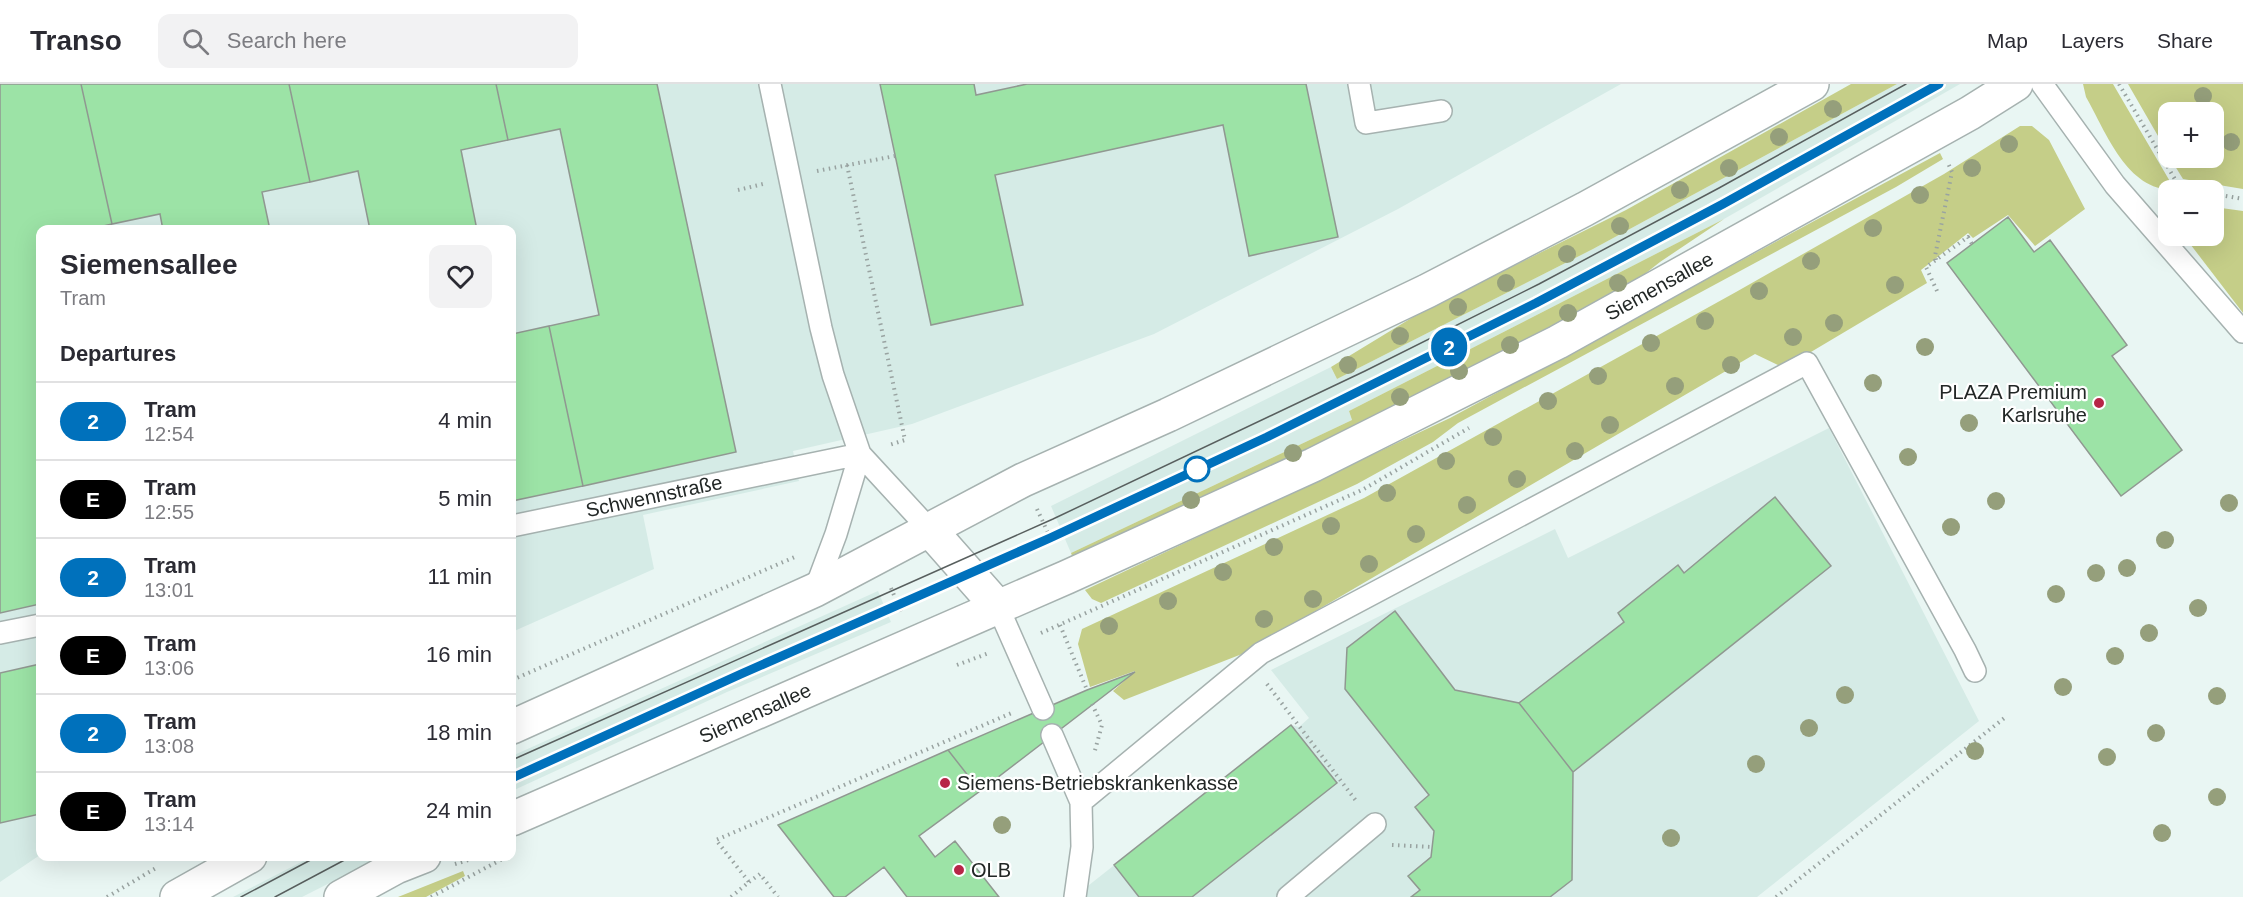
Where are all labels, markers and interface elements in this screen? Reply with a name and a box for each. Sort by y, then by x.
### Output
search box [158,14,578,68]
text: Transo [30,25,122,56]
icon: search [179,25,212,58]
text: Search here [227,28,347,53]
text: Map [1987,29,2028,52]
text: Layers [2061,29,2124,52]
text: Share [2157,29,2213,52]
map controls [2158,102,2224,246]
button: + [2158,102,2224,168]
button: − [2158,180,2224,246]
button: heart [429,245,492,308]
street label: Siemensallee [1601,247,1717,325]
text: Siemensallee [60,249,237,280]
text: Tram [60,287,106,309]
line badge: 2 [1430,328,1468,366]
text: 2 [1443,336,1455,359]
text: Departures [60,341,176,366]
place label: PLAZA Premium Karlsruhe [1939,381,2087,426]
marker: PLAZA Premium Karlsruhe [2092,396,2106,410]
text: Tram [144,397,197,422]
text: 4 min [438,408,492,433]
text: 2 [87,410,99,433]
text: 12:54 [144,423,194,445]
unlabelled marker [1184,456,1210,482]
street label: Schwennstraße [584,471,724,521]
text: Tram [144,475,197,500]
text: 5 min [438,486,492,511]
text: E [86,488,100,511]
text: 12:55 [144,501,194,523]
text: Tram [144,553,197,578]
text: 11 min [428,564,492,589]
text: 2 [87,566,99,589]
text: 13:01 [144,579,194,601]
text: Tram [144,631,197,656]
text: 16 min [426,642,492,667]
text: E [86,644,100,667]
text: 13:06 [144,657,194,679]
street label: Siemensallee [696,679,814,747]
text: Tram [144,709,197,734]
text: 18 min [426,720,492,745]
text: 2 [87,722,99,745]
text: 13:08 [144,735,194,757]
place label: Siemens-Betriebskrankenkasse [957,772,1238,794]
marker: Siemens-Betriebskrankenkasse [938,776,952,790]
text: Tram [144,787,197,812]
text: 24 min [426,798,492,823]
text: E [86,800,100,823]
text: 13:14 [144,813,194,835]
place label: OLB [971,859,1011,881]
marker: OLB [952,863,966,877]

